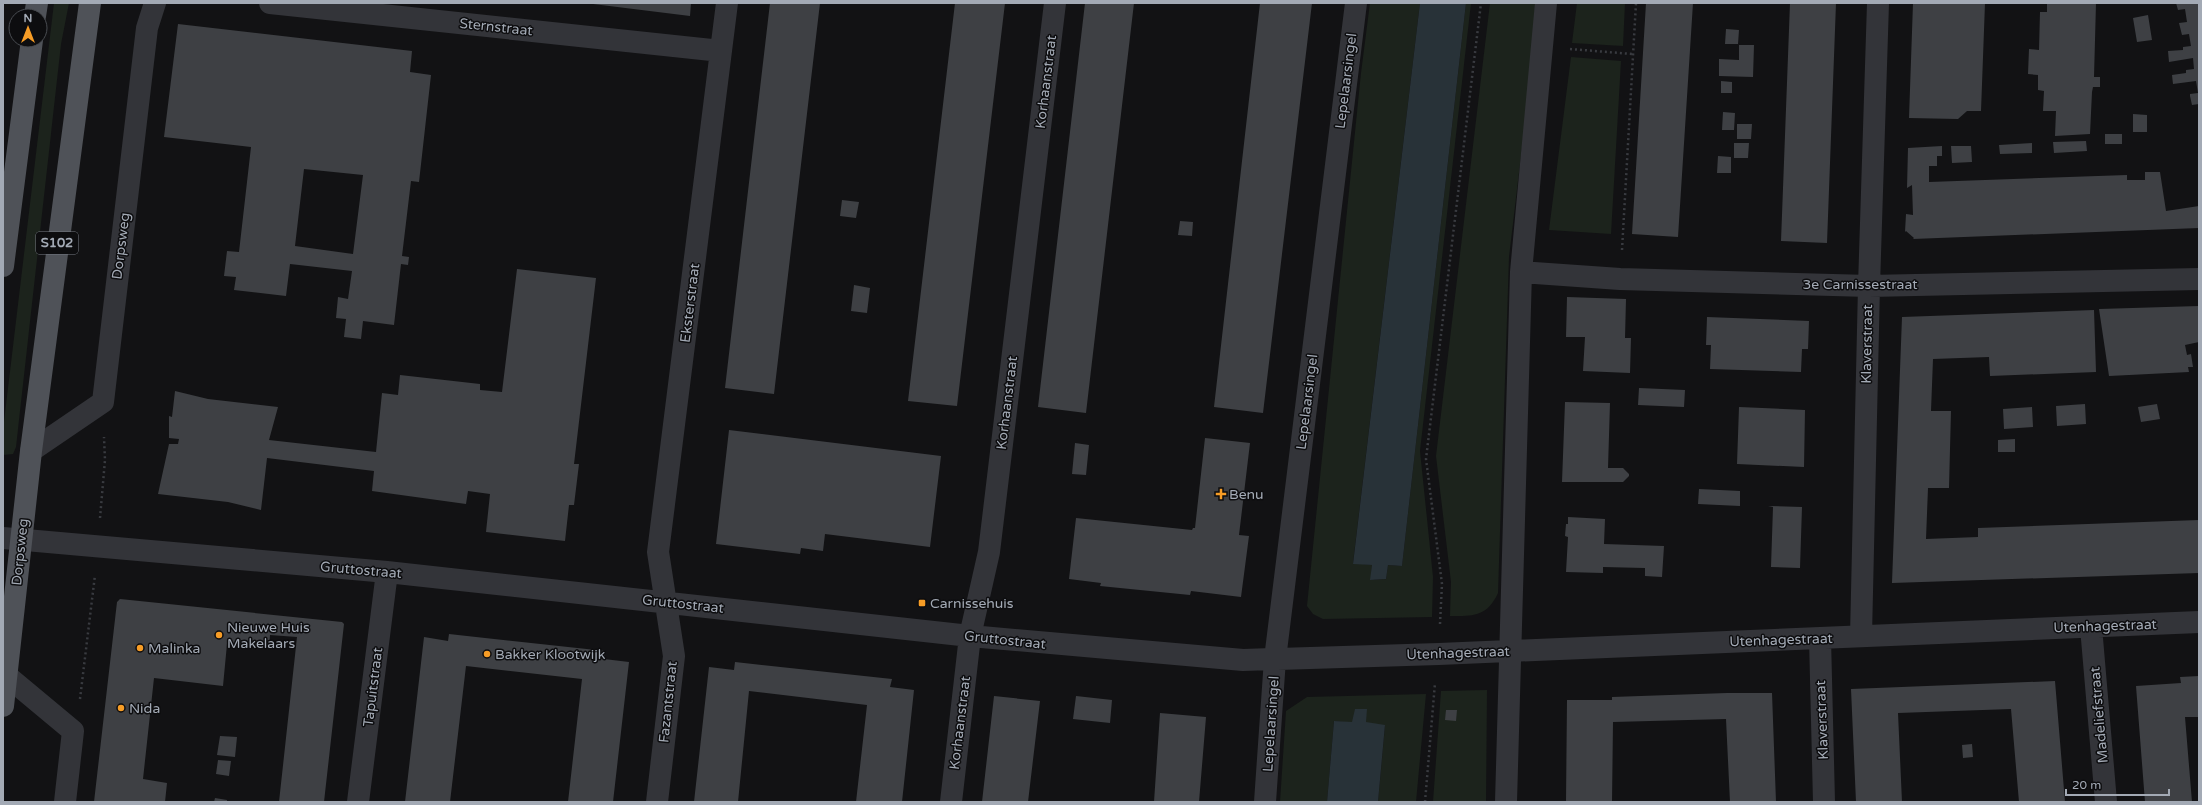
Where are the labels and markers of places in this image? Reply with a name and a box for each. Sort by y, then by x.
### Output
place label: Benu [1229,486,1264,503]
marker: Benu [1216,489,1226,499]
place label: Carnissehuis [930,595,1014,612]
marker: Carnissehuis [917,598,927,608]
place label: Nieuwe Huis Makelaars [227,619,310,652]
marker: Nieuwe Huis Makelaars [214,630,224,640]
place label: Malinka [148,640,200,657]
marker: Malinka [135,643,145,653]
place label: Bakker Klootwijk [495,646,606,663]
marker: Bakker Klootwijk [482,649,492,659]
place label: Nida [129,700,160,717]
marker: Nida [116,703,126,713]

